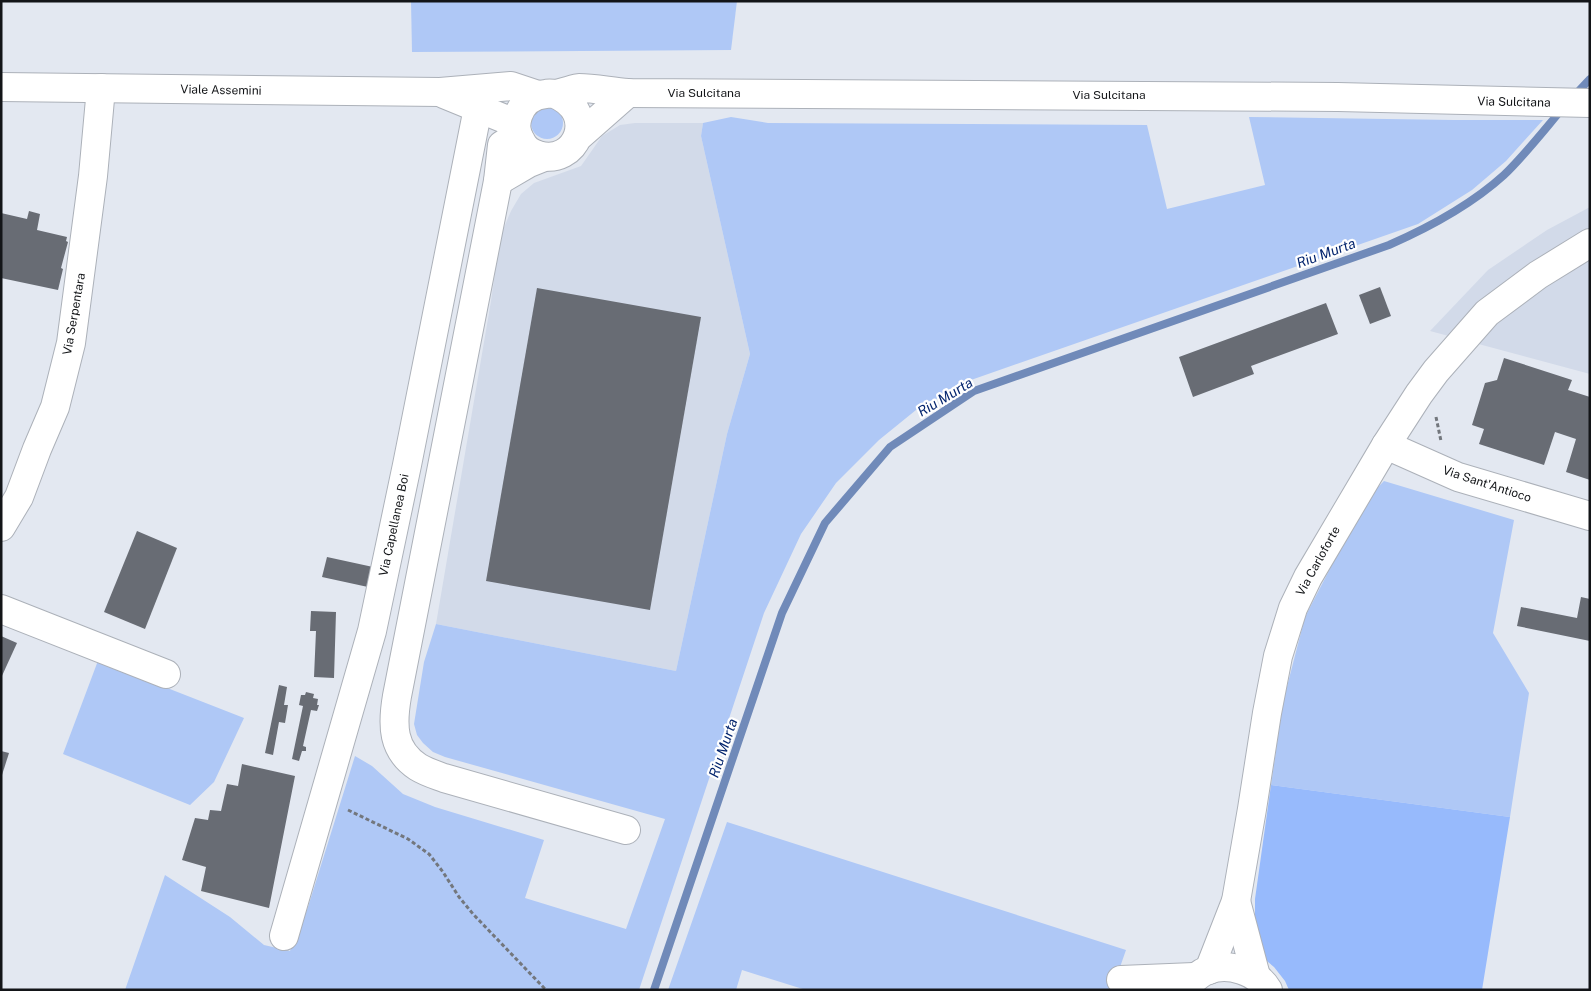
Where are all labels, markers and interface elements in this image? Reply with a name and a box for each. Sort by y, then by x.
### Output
street label: Viale Assemini [180,82,262,98]
street label: Via Sulcitana [667,86,741,100]
street label: Via Sulcitana [1072,88,1146,102]
street label: Via Sulcitana [1477,94,1551,110]
water label: Riu Murta [1294,235,1358,271]
street label: Via Serpentara [60,272,88,356]
water label: Riu Murta [915,374,975,420]
street label: Via Sant'Antioco [1441,463,1533,505]
street label: Via Capellanea Boi [376,473,412,577]
street label: Via Carloforte [1293,524,1343,598]
water label: Riu Murta [705,716,741,780]

